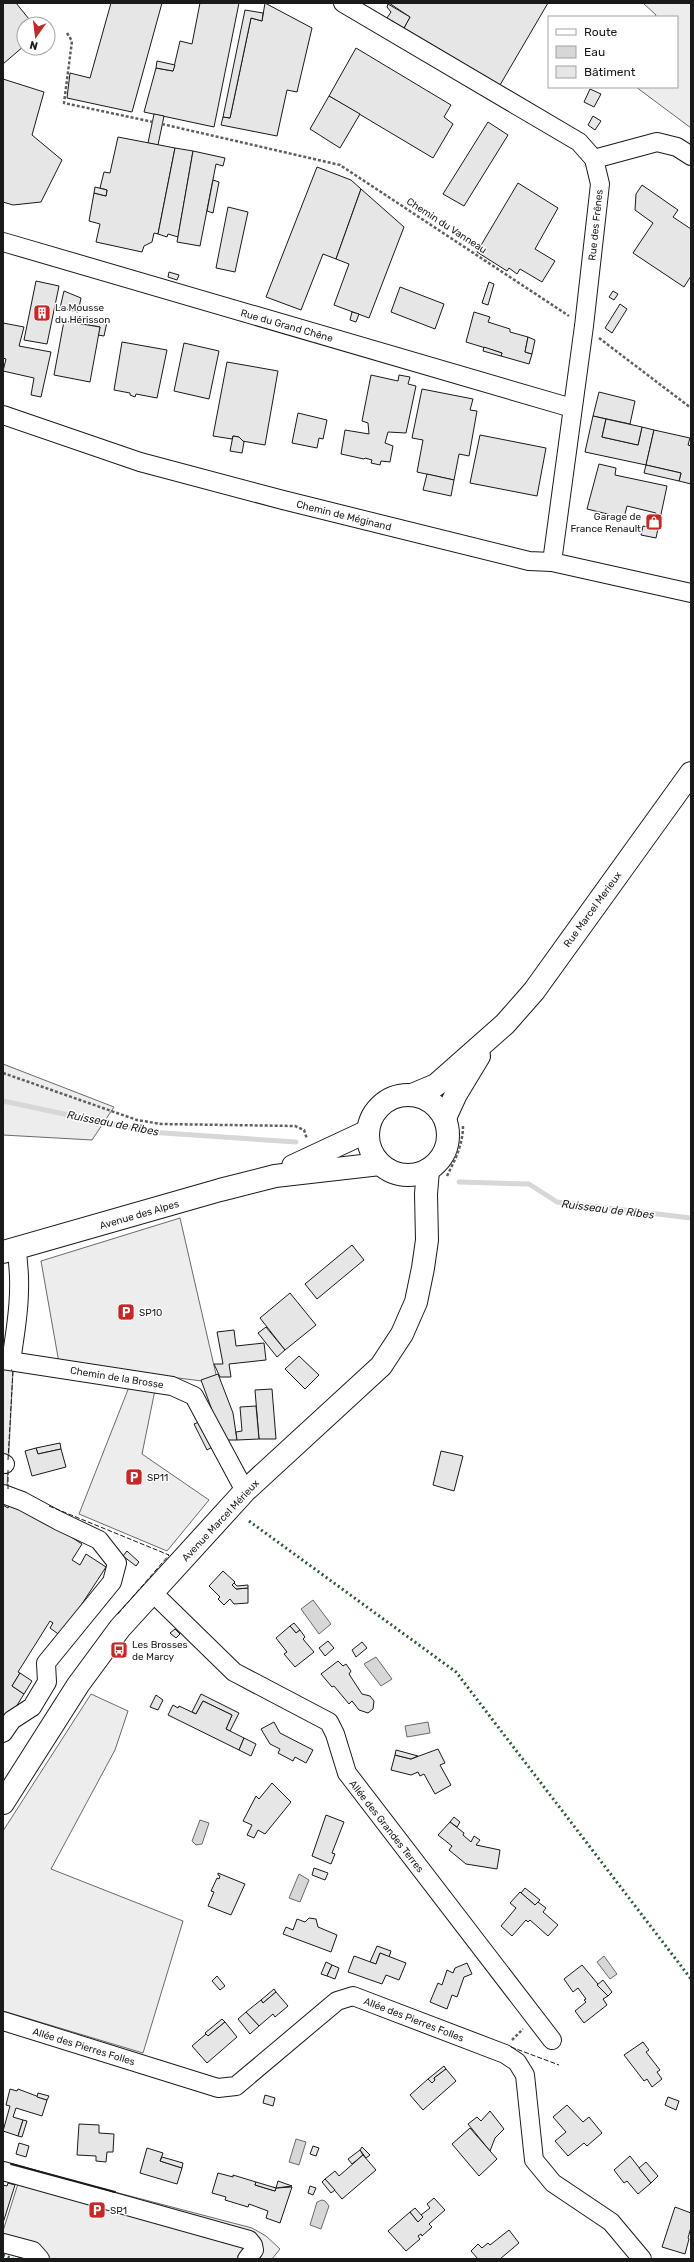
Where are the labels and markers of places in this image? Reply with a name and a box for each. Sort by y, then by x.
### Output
place label: La Mousse du Hérisson [55,302,110,326]
building icon: La Mousse du Hérisson [32,303,52,323]
place label: Garage de France Renault [570,511,641,535]
shop icon: Garage de France Renault [644,512,664,532]
parking icon: SP10 [116,1302,136,1322]
place label: SP10 [139,1307,162,1319]
parking icon: SP11 [124,1467,144,1487]
place label: SP11 [147,1472,168,1484]
place label: Les Brosses de Marcy [132,1639,188,1663]
bus stop icon: Les Brosses de Marcy [109,1640,129,1660]
parking icon: SP1 [87,2200,107,2220]
place label: SP1 [110,2205,127,2217]

